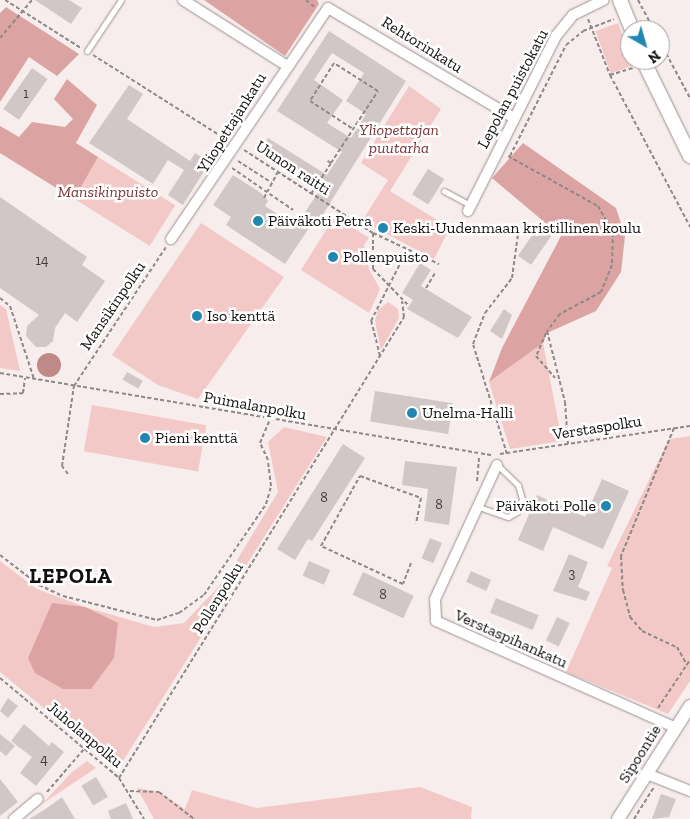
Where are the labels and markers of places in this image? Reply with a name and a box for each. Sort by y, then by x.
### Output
place label: Päiväkoti Petra [268,211,372,231]
marker: Päiväkoti Petra [252,215,264,227]
place label: Keski-Uudenmaan kristillinen koulu [393,218,641,238]
marker: Keski-Uudenmaan kristillinen koulu [377,222,389,234]
place label: Pollenpuisto [343,247,429,267]
marker: Pollenpuisto [327,251,339,263]
place label: Iso kenttä [207,306,275,326]
marker: Iso kenttä [191,310,203,322]
place label: Unelma-Halli [422,403,513,423]
marker: Unelma-Halli [406,407,418,419]
place label: Pieni kenttä [155,428,238,448]
marker: Pieni kenttä [139,432,151,444]
place label: Päiväkoti Polle [496,496,596,516]
marker: Päiväkoti Polle [600,500,612,512]

